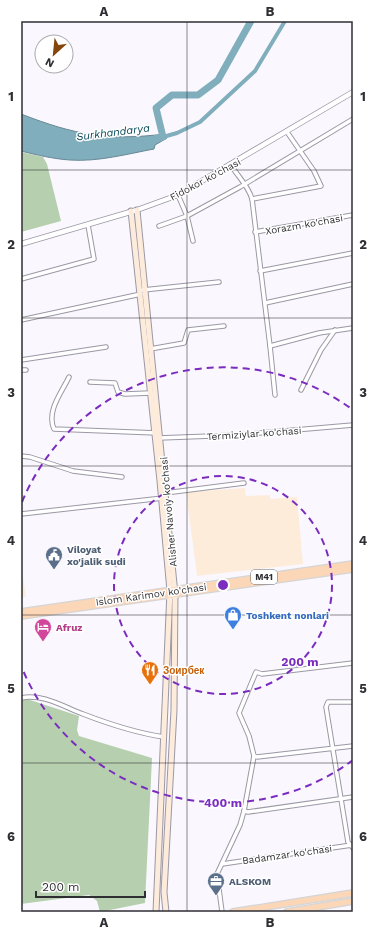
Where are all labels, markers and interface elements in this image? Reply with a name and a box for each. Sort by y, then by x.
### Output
text: A [100,4,109,19]
text: B [266,4,275,19]
north arrow [34,34,74,74]
text: N [43,55,56,70]
text: 1 [8,89,14,104]
text: 1 [360,89,366,104]
water label: Surkhandarya [76,122,151,143]
street label: Fidokor ko'chasi [168,156,243,203]
street label: Xorazm ko'chasi [265,212,344,237]
text: 2 [7,237,15,252]
text: 2 [359,237,367,252]
text: 3 [7,385,15,400]
text: 3 [359,385,367,400]
street label: Termiziylar ko'chasi [206,425,302,442]
street label: Alisher Navoiy ko’chasi [158,457,179,567]
text: 4 [7,533,16,548]
text: 4 [359,533,368,548]
place label: Viloyat xo'jalik sudi [67,544,126,567]
public building icon: Viloyat xo'jalik sudi [44,545,64,570]
road number: M41 [251,570,277,584]
centre of rings [216,578,230,592]
street label: Islom Karimov ko'chasi [95,581,207,608]
shop icon: Toshkent nonlari [223,605,243,630]
place label: Toshkent nonlari [246,610,329,621]
hotel icon: Afruz [33,617,53,642]
place label: Afruz [56,622,82,633]
text: 200 m [281,655,319,669]
restaurant icon: Зоирбек [140,660,160,685]
place label: Зоирбек [163,665,205,676]
text: 5 [7,681,15,696]
text: 5 [359,681,367,696]
text: 400 m [204,796,242,810]
text: 6 [7,829,15,844]
text: 6 [359,829,367,844]
street label: Badamzar ko'chasi [241,843,333,866]
office icon: ALSKOM [206,871,226,896]
scale bar [36,873,145,899]
place label: ALSKOM [229,876,271,887]
text: 200 m [42,880,79,894]
text: A [100,915,109,930]
text: B [266,915,275,930]

